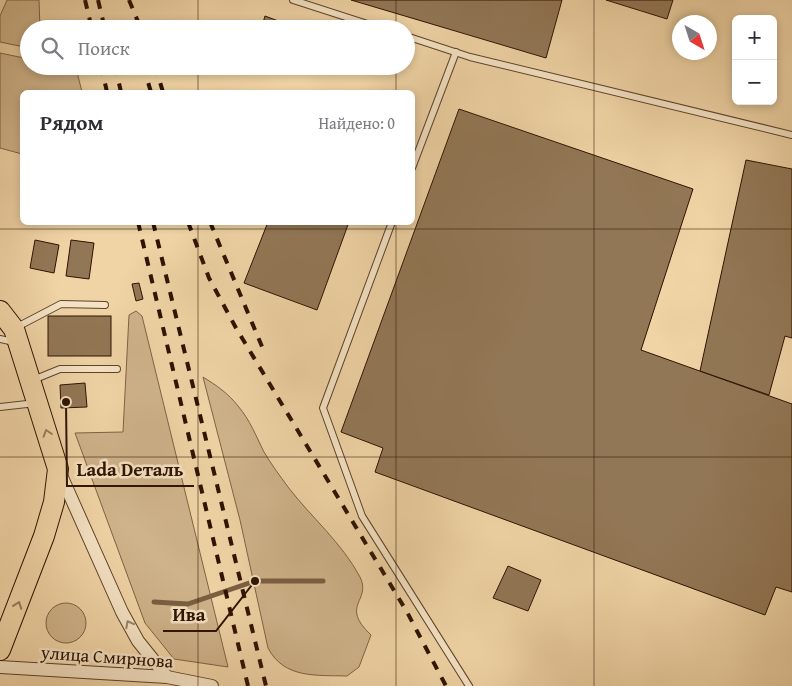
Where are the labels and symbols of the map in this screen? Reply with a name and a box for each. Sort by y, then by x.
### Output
north arrow [672,15,717,60]
one-way arrow [42,430,52,438]
callout: Lada Dеталь [67,452,194,486]
text: Lada Dеталь [77,455,184,483]
callout: Ива [163,597,216,631]
text: Ива [172,600,206,628]
one-way arrow [12,601,22,610]
one-way arrow [125,620,135,629]
street label: улица Смирнова [39,638,175,675]

